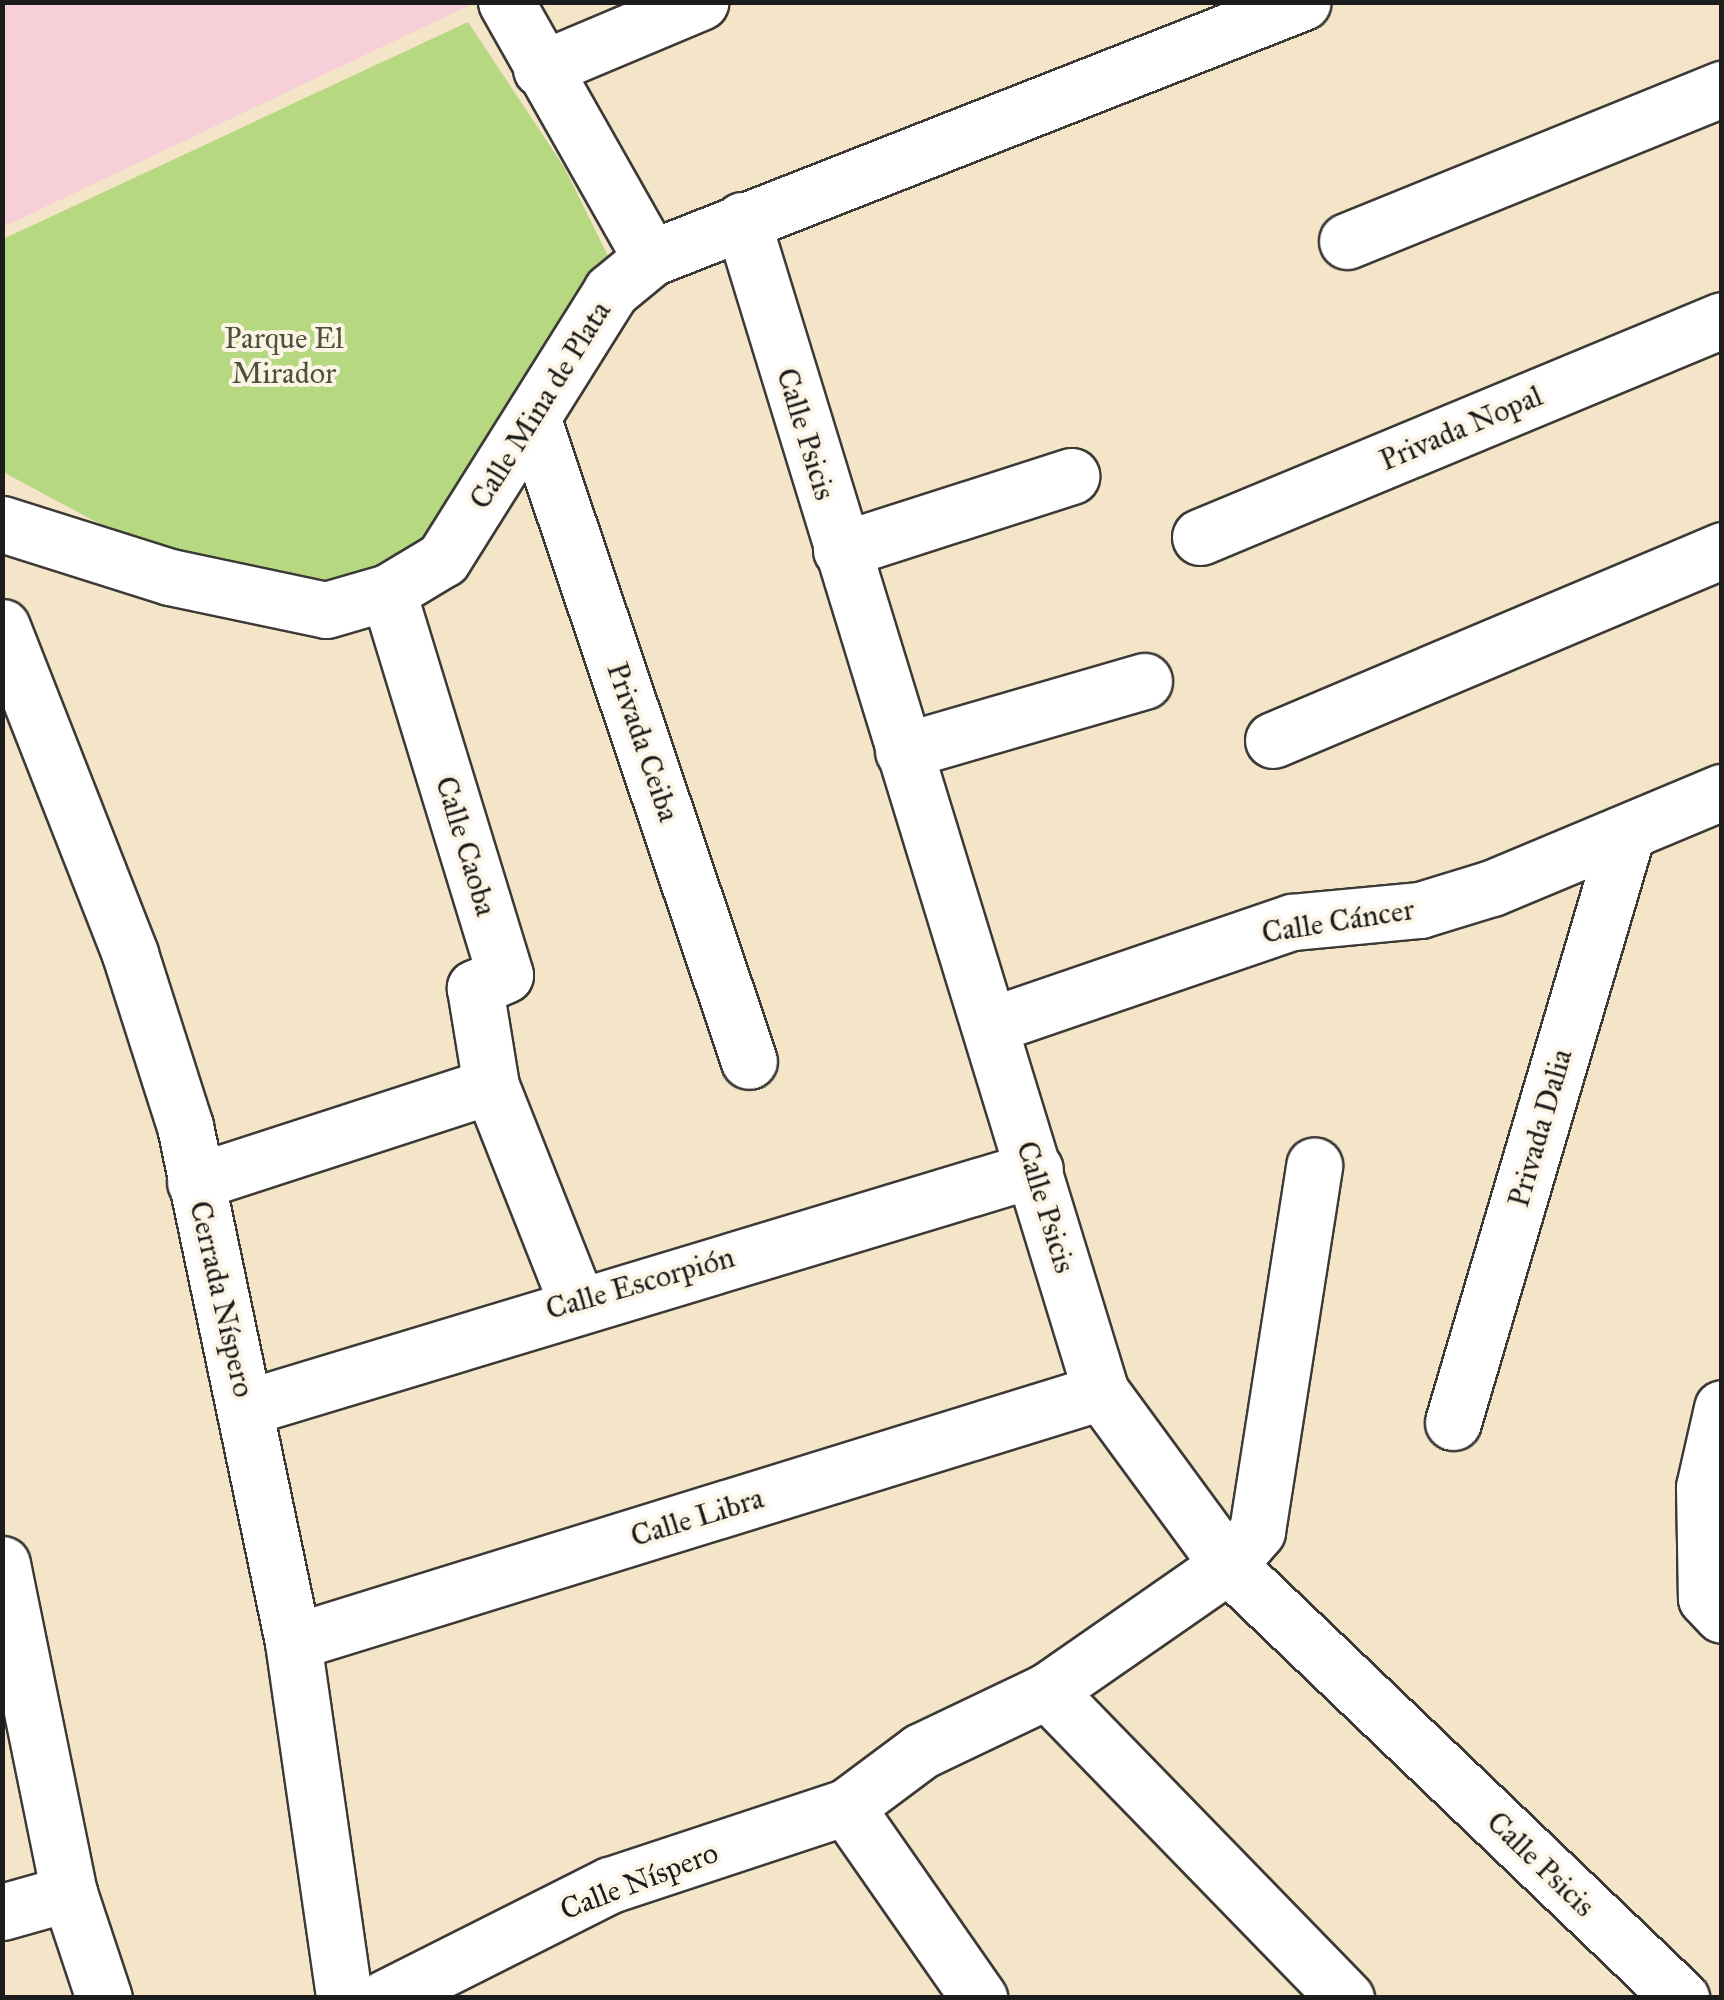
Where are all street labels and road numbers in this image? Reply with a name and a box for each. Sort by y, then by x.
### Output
street label: Calle Mina de Plata [462,295,618,515]
street label: Calle Psicis [769,364,843,504]
street label: Privada Nopal [1374,378,1548,478]
street label: Privada Ceiba [599,658,687,826]
street label: Calle Caoba [428,772,504,920]
street label: Calle Cáncer [1259,891,1417,951]
street label: Privada Dalia [1500,1045,1580,1211]
street label: Calle Psicis [1009,1137,1083,1277]
street label: Cerrada Níspero [182,1197,262,1401]
street label: Calle Escorpión [542,1239,738,1327]
street label: Calle Libra [626,1480,768,1554]
street label: Calle Psicis [1480,1804,1602,1924]
street label: Calle Níspero [555,1834,723,1928]

